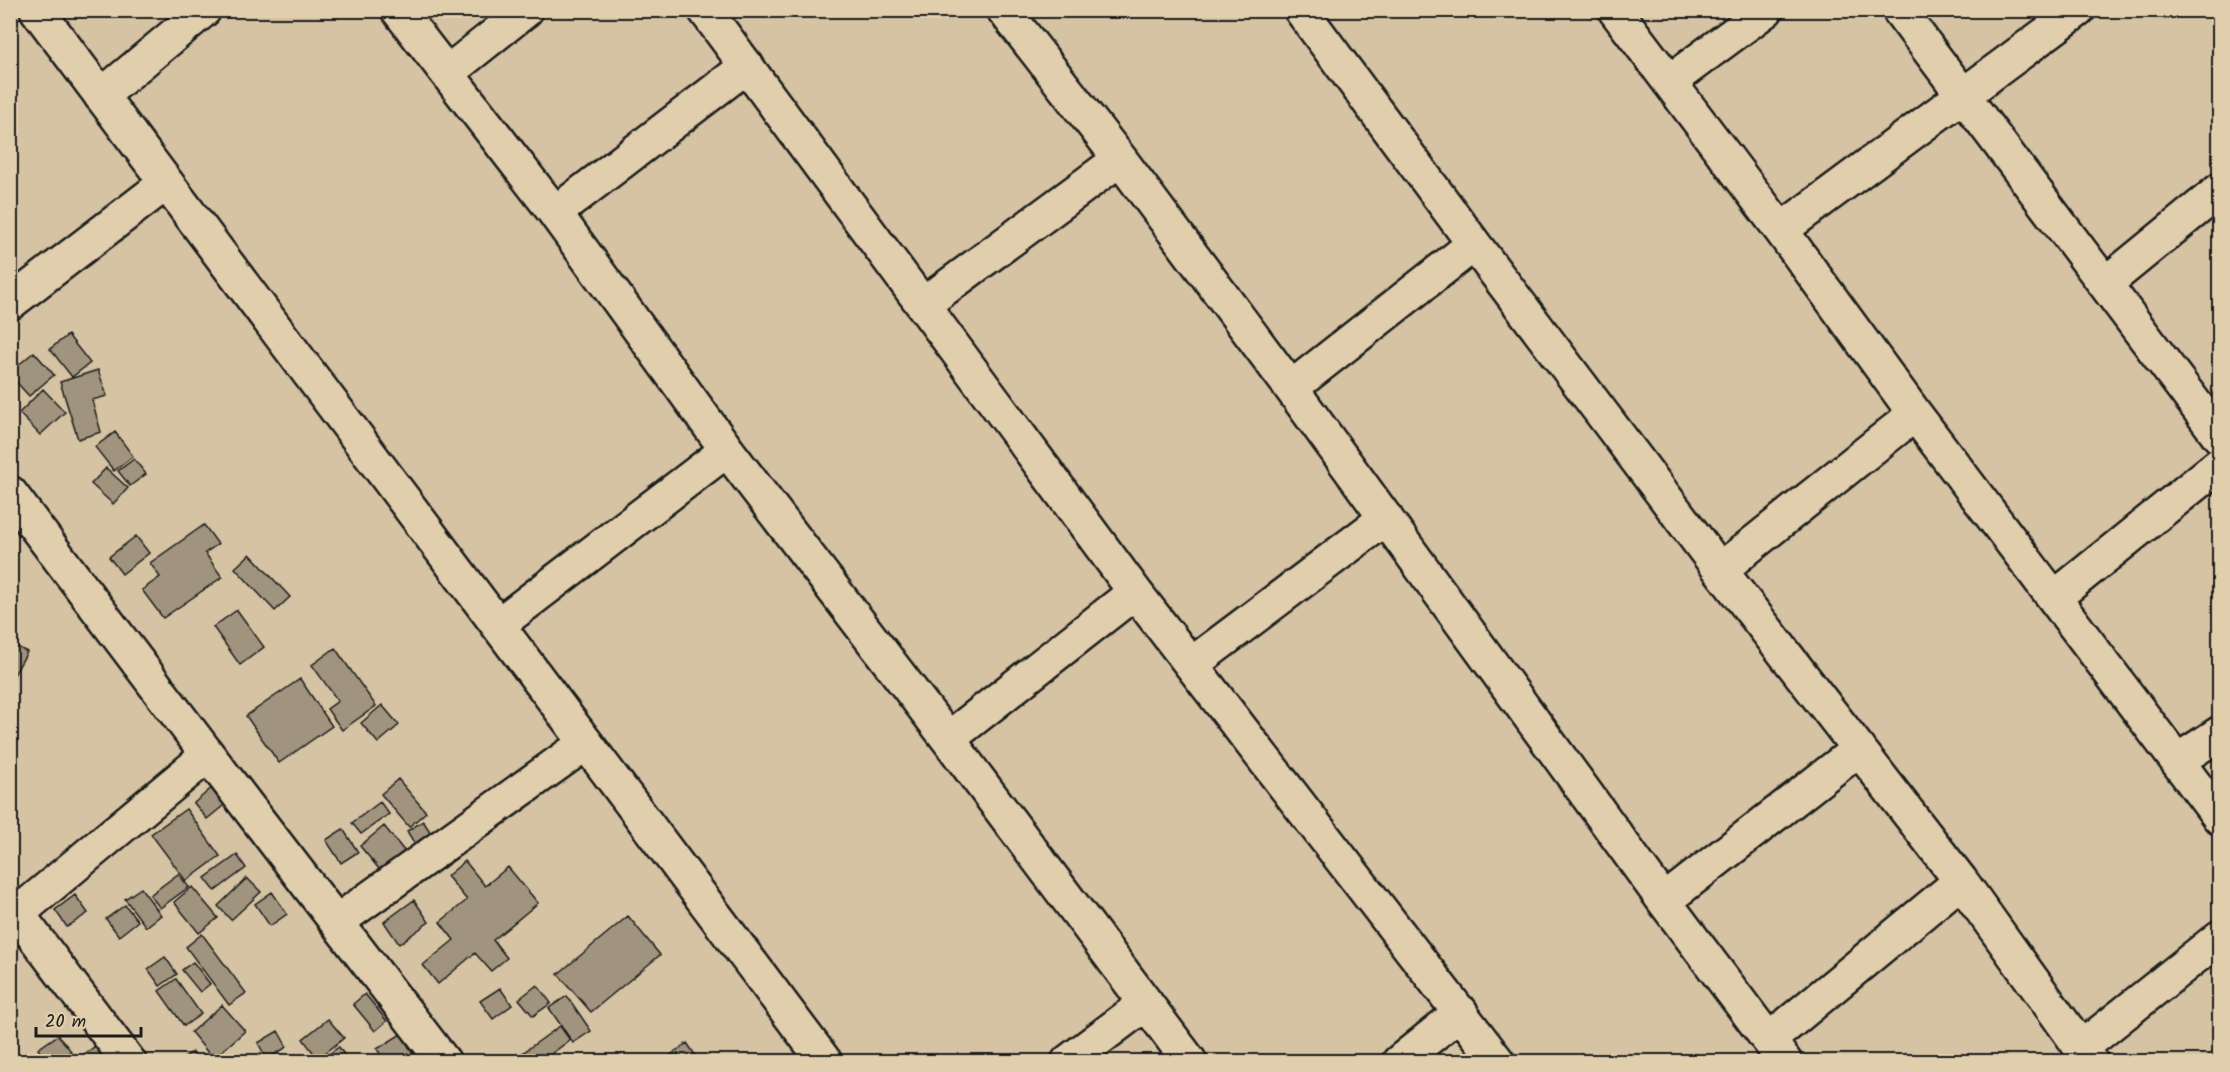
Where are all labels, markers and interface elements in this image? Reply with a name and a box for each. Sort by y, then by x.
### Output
scale bar [36,1000,141,1038]
text: 20 m [45,1008,86,1037]

